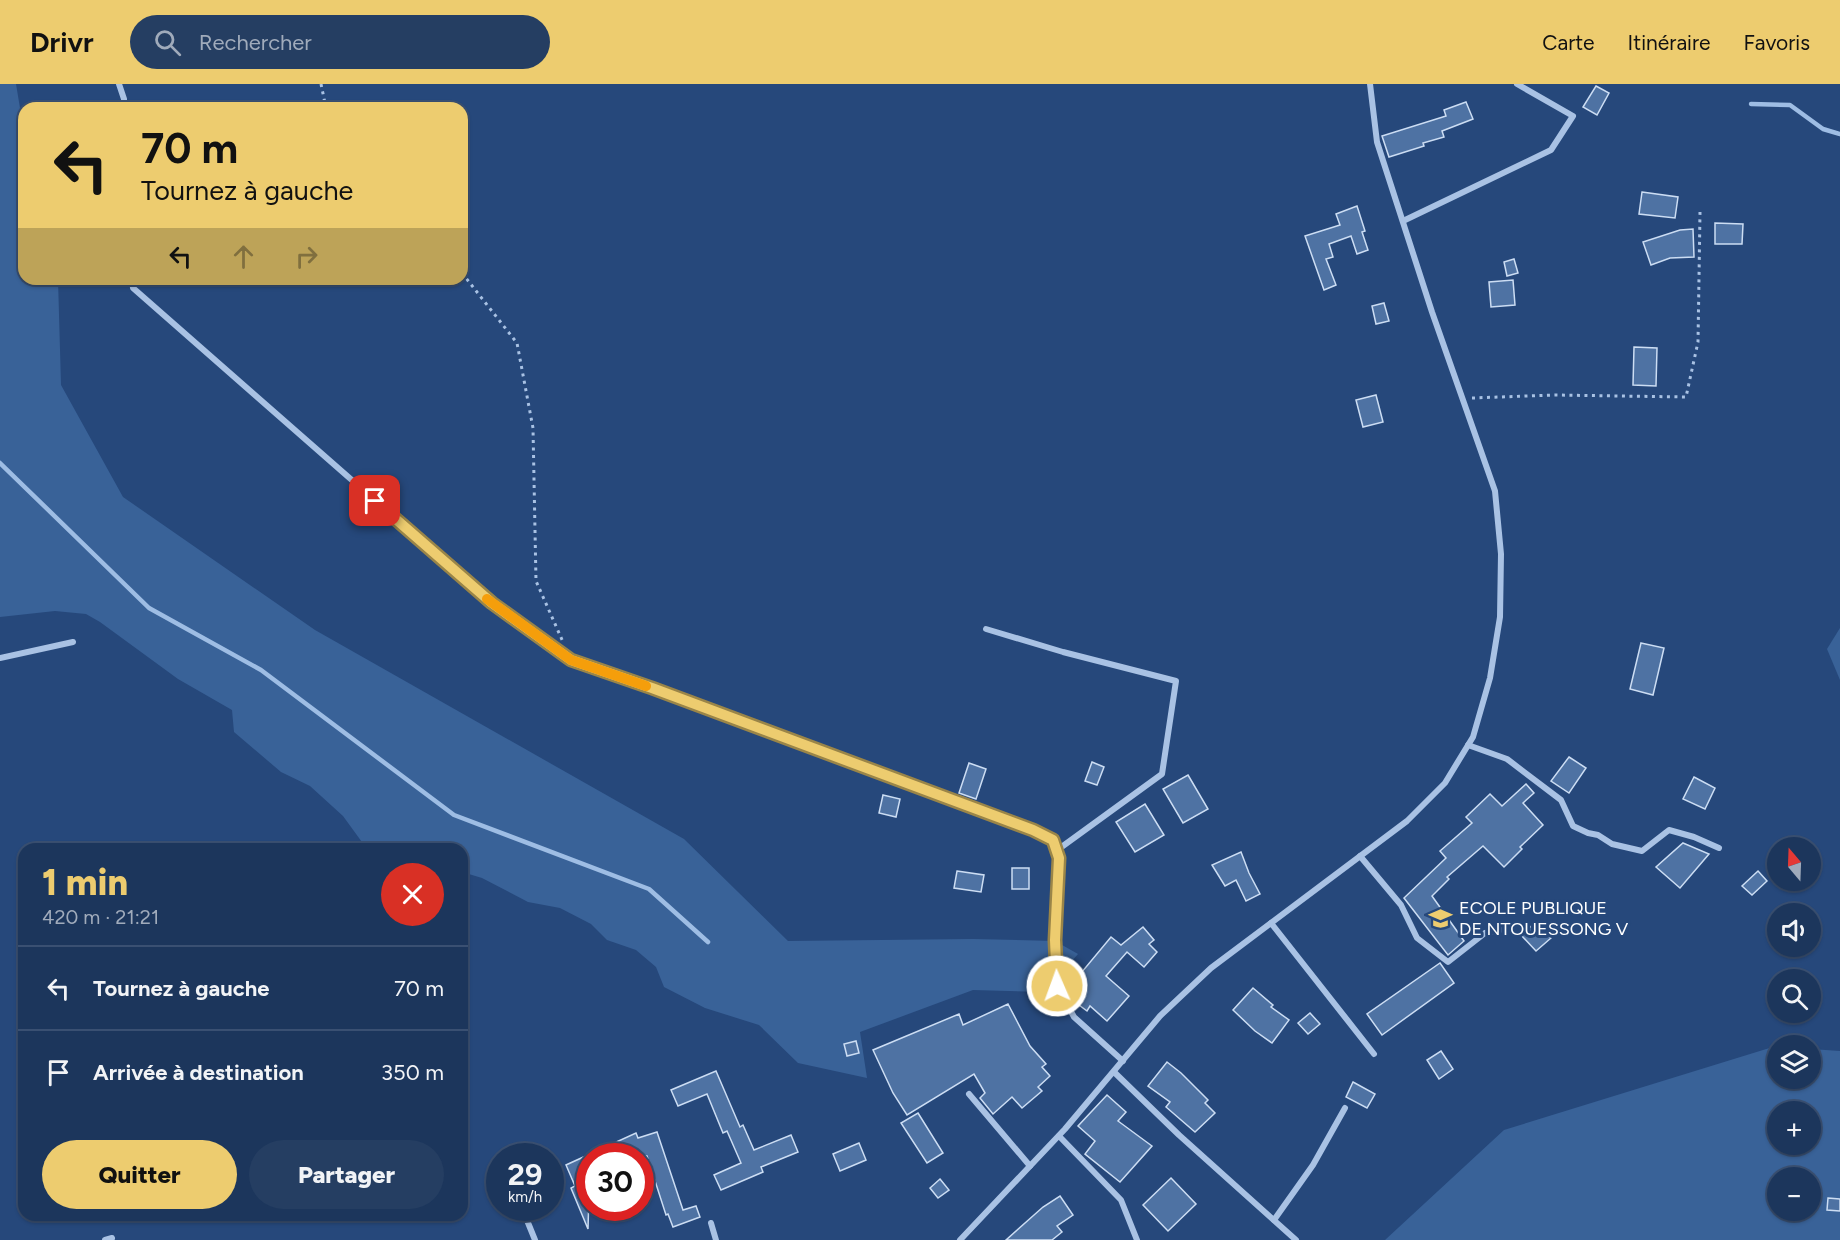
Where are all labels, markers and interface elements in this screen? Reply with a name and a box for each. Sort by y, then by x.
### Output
search box [130,15,550,69]
text: Drivr [30,25,94,59]
icon: search [151,26,184,59]
text: Rechercher [199,29,312,56]
text: Carte [1542,30,1595,55]
text: Itinéraire [1628,30,1711,55]
text: Favoris [1744,30,1810,55]
text: 70 m [141,123,238,174]
icon: left [42,126,120,204]
text: Tournez à gauche [141,174,353,207]
icon: left [164,240,197,273]
icon: ahead [227,240,260,273]
icon: right [290,240,323,273]
pin [349,475,400,526]
icon: arrive [358,484,391,517]
north arrow [1767,837,1821,891]
map controls [1767,837,1821,1221]
text: 1 min [42,861,128,904]
button: close [381,863,444,926]
place label: ECOLE PUBLIQUE DE NTOUESSONG V [1459,897,1629,940]
button: sound [1767,903,1821,957]
text: 420 m · 21:21 [42,905,159,929]
school or university icon: ECOLE PUBLIQUE DE NTOUESSONG V [1428,905,1454,931]
position arrow [1025,954,1089,1018]
button: search [1767,969,1821,1023]
icon: left [42,972,75,1005]
text: Tournez à gauche [93,975,269,1002]
text: 70 m [394,975,444,1002]
button: layers [1767,1035,1821,1089]
icon: arrive [42,1056,75,1089]
text: Arrivée à destination [93,1059,304,1086]
text: 350 m [381,1059,444,1086]
button: + [1767,1101,1821,1155]
button: Quitter [42,1140,237,1209]
button: Partager [249,1140,444,1209]
speed limit sign: 30 [576,1143,654,1221]
text: 29 [508,1156,542,1193]
button: − [1767,1167,1821,1221]
text: km/h [508,1188,542,1206]

